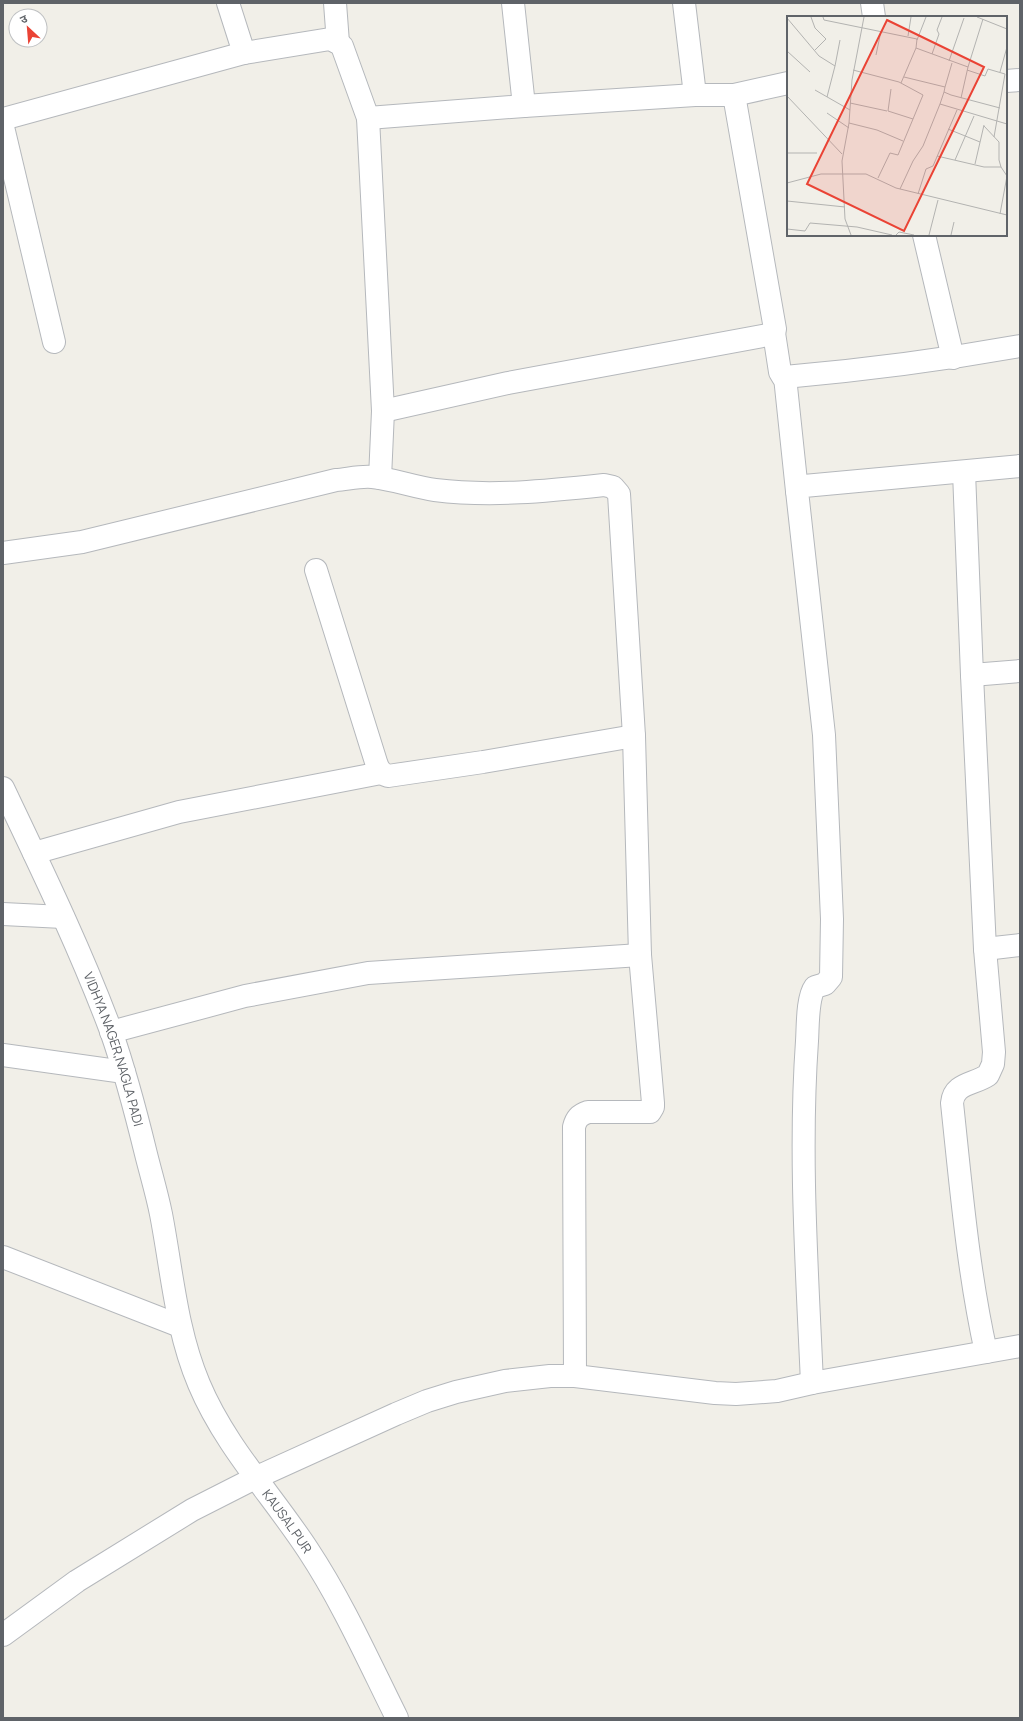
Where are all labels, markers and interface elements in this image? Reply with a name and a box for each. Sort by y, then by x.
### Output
north arrow [8,8,48,48]
text: उ [17,10,30,27]
inset map [787,16,1007,236]
street label: VIDHYA NAGER,NAGLA PADI [79,969,148,1128]
street label: KAUSAL PUR [258,1486,317,1557]

